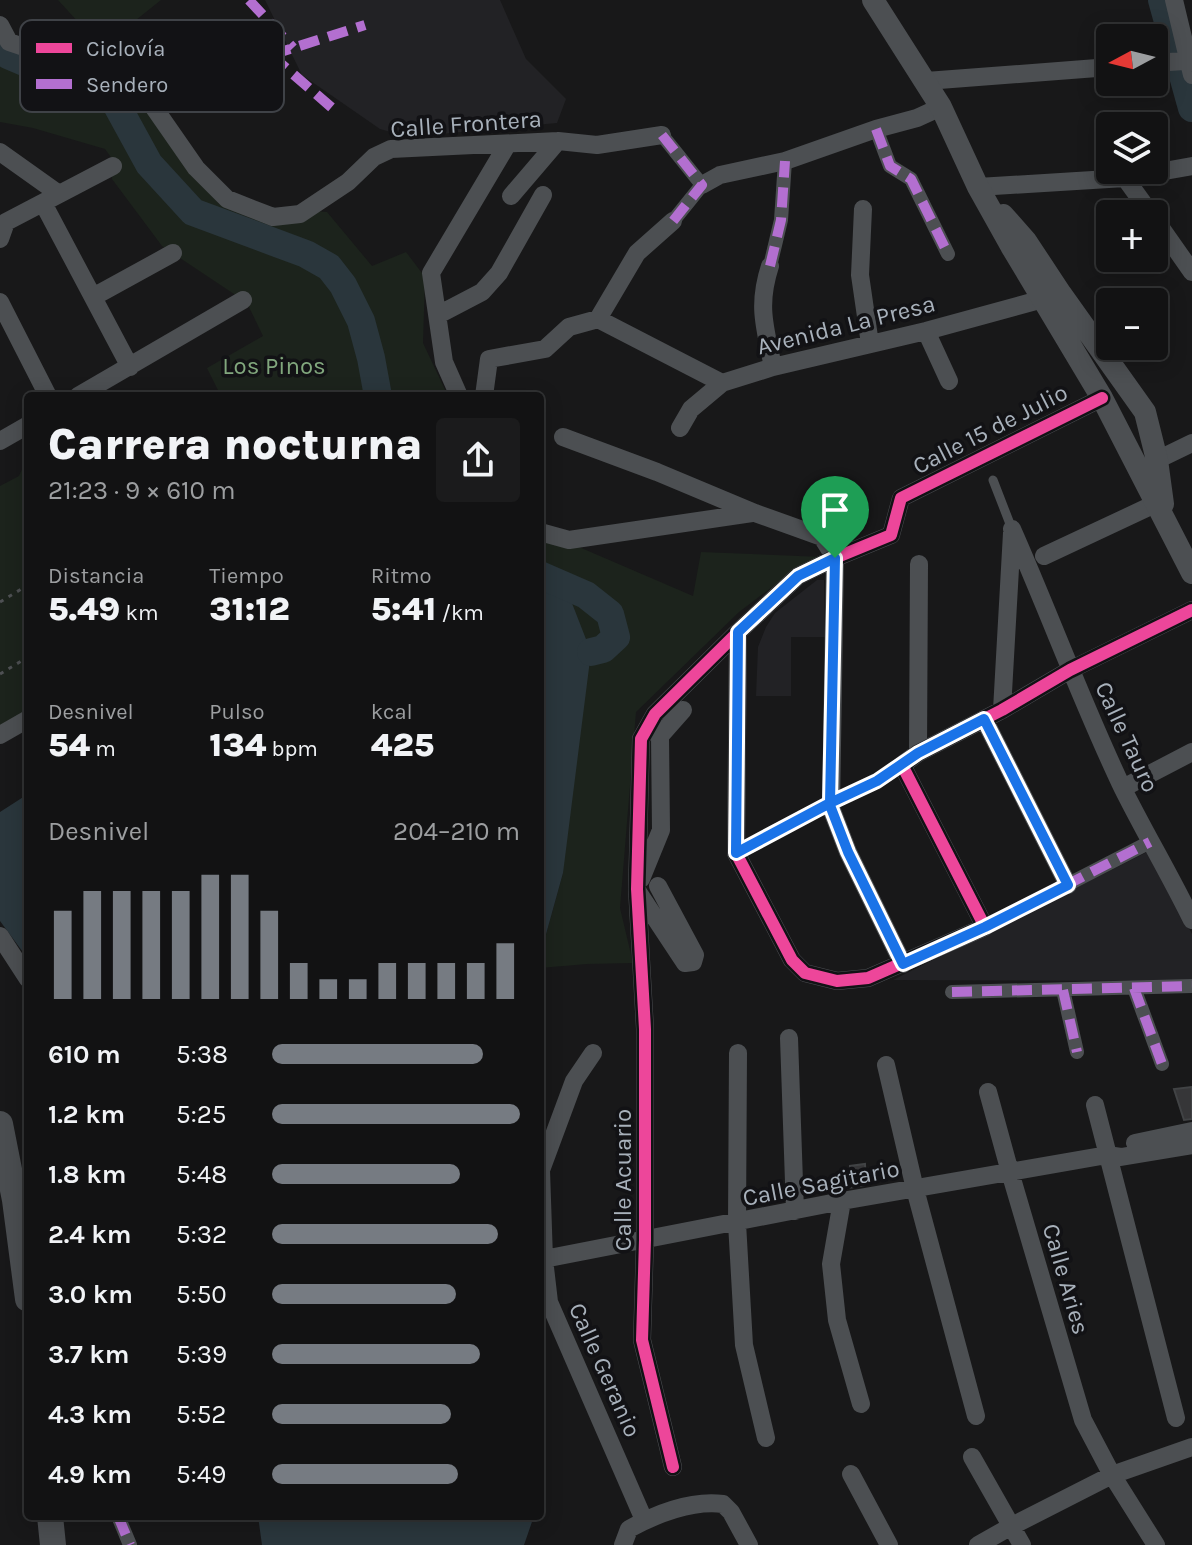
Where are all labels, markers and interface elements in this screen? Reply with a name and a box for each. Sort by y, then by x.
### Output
legend [20,20,284,112]
north arrow [1096,24,1168,96]
map controls [1096,24,1168,360]
text: Ciclovía [86,36,165,62]
text: Sendero [86,72,168,98]
street label: Calle Frontera [389,105,543,143]
button: layers [1096,112,1168,184]
button: + [1096,200,1168,272]
button: − [1096,288,1168,360]
street label: Avenida La Presa [754,289,938,361]
park label: Los Pinos [222,352,326,380]
street label: Calle 15 de Julio [908,378,1072,480]
button: share [436,418,520,502]
text: Carrera nocturna [48,419,423,470]
text: 21:23 · 9 × 610 m [48,475,236,506]
pin [801,476,869,558]
icon: arrive [813,488,857,532]
text: Distancia [48,563,144,589]
text: Tiempo [209,563,284,589]
text: Ritmo [371,563,432,589]
text: 5.49 [48,589,120,629]
text: 31:12 [209,589,290,629]
text: 5:41 [371,589,436,629]
text: km [120,600,159,626]
text: /km [436,600,484,626]
street label: Calle Tauro [1089,677,1165,797]
text: Desnivel [48,699,134,725]
text: Pulso [209,699,265,725]
text: kcal [371,699,413,725]
text: 54 [48,725,90,765]
text: 134 [209,725,266,765]
text: 425 [371,725,434,765]
text: m [90,736,116,762]
text: bpm [266,736,318,762]
text: Desnivel [48,816,149,847]
text: 204–210 m [393,816,520,847]
text: 610 m [48,1039,121,1070]
text: 5:38 [176,1039,228,1070]
text: 1.2 km [48,1099,125,1130]
text: 5:25 [176,1099,226,1130]
street label: Calle Acuario [609,1109,637,1251]
street label: Calle Sagitario [740,1154,902,1212]
text: 1.8 km [48,1159,126,1190]
text: 5:48 [176,1159,227,1190]
text: 2.4 km [48,1219,131,1250]
text: 5:32 [176,1219,227,1250]
street label: Calle Aries [1037,1220,1095,1338]
text: 3.0 km [48,1279,133,1310]
text: 5:50 [176,1279,227,1310]
street label: Calle Geranio [563,1299,647,1441]
text: 3.7 km [48,1339,129,1370]
text: 5:39 [176,1339,227,1370]
text: 4.3 km [48,1399,132,1430]
text: 5:52 [176,1399,226,1430]
text: 4.9 km [48,1459,132,1490]
text: 5:49 [176,1459,226,1490]

